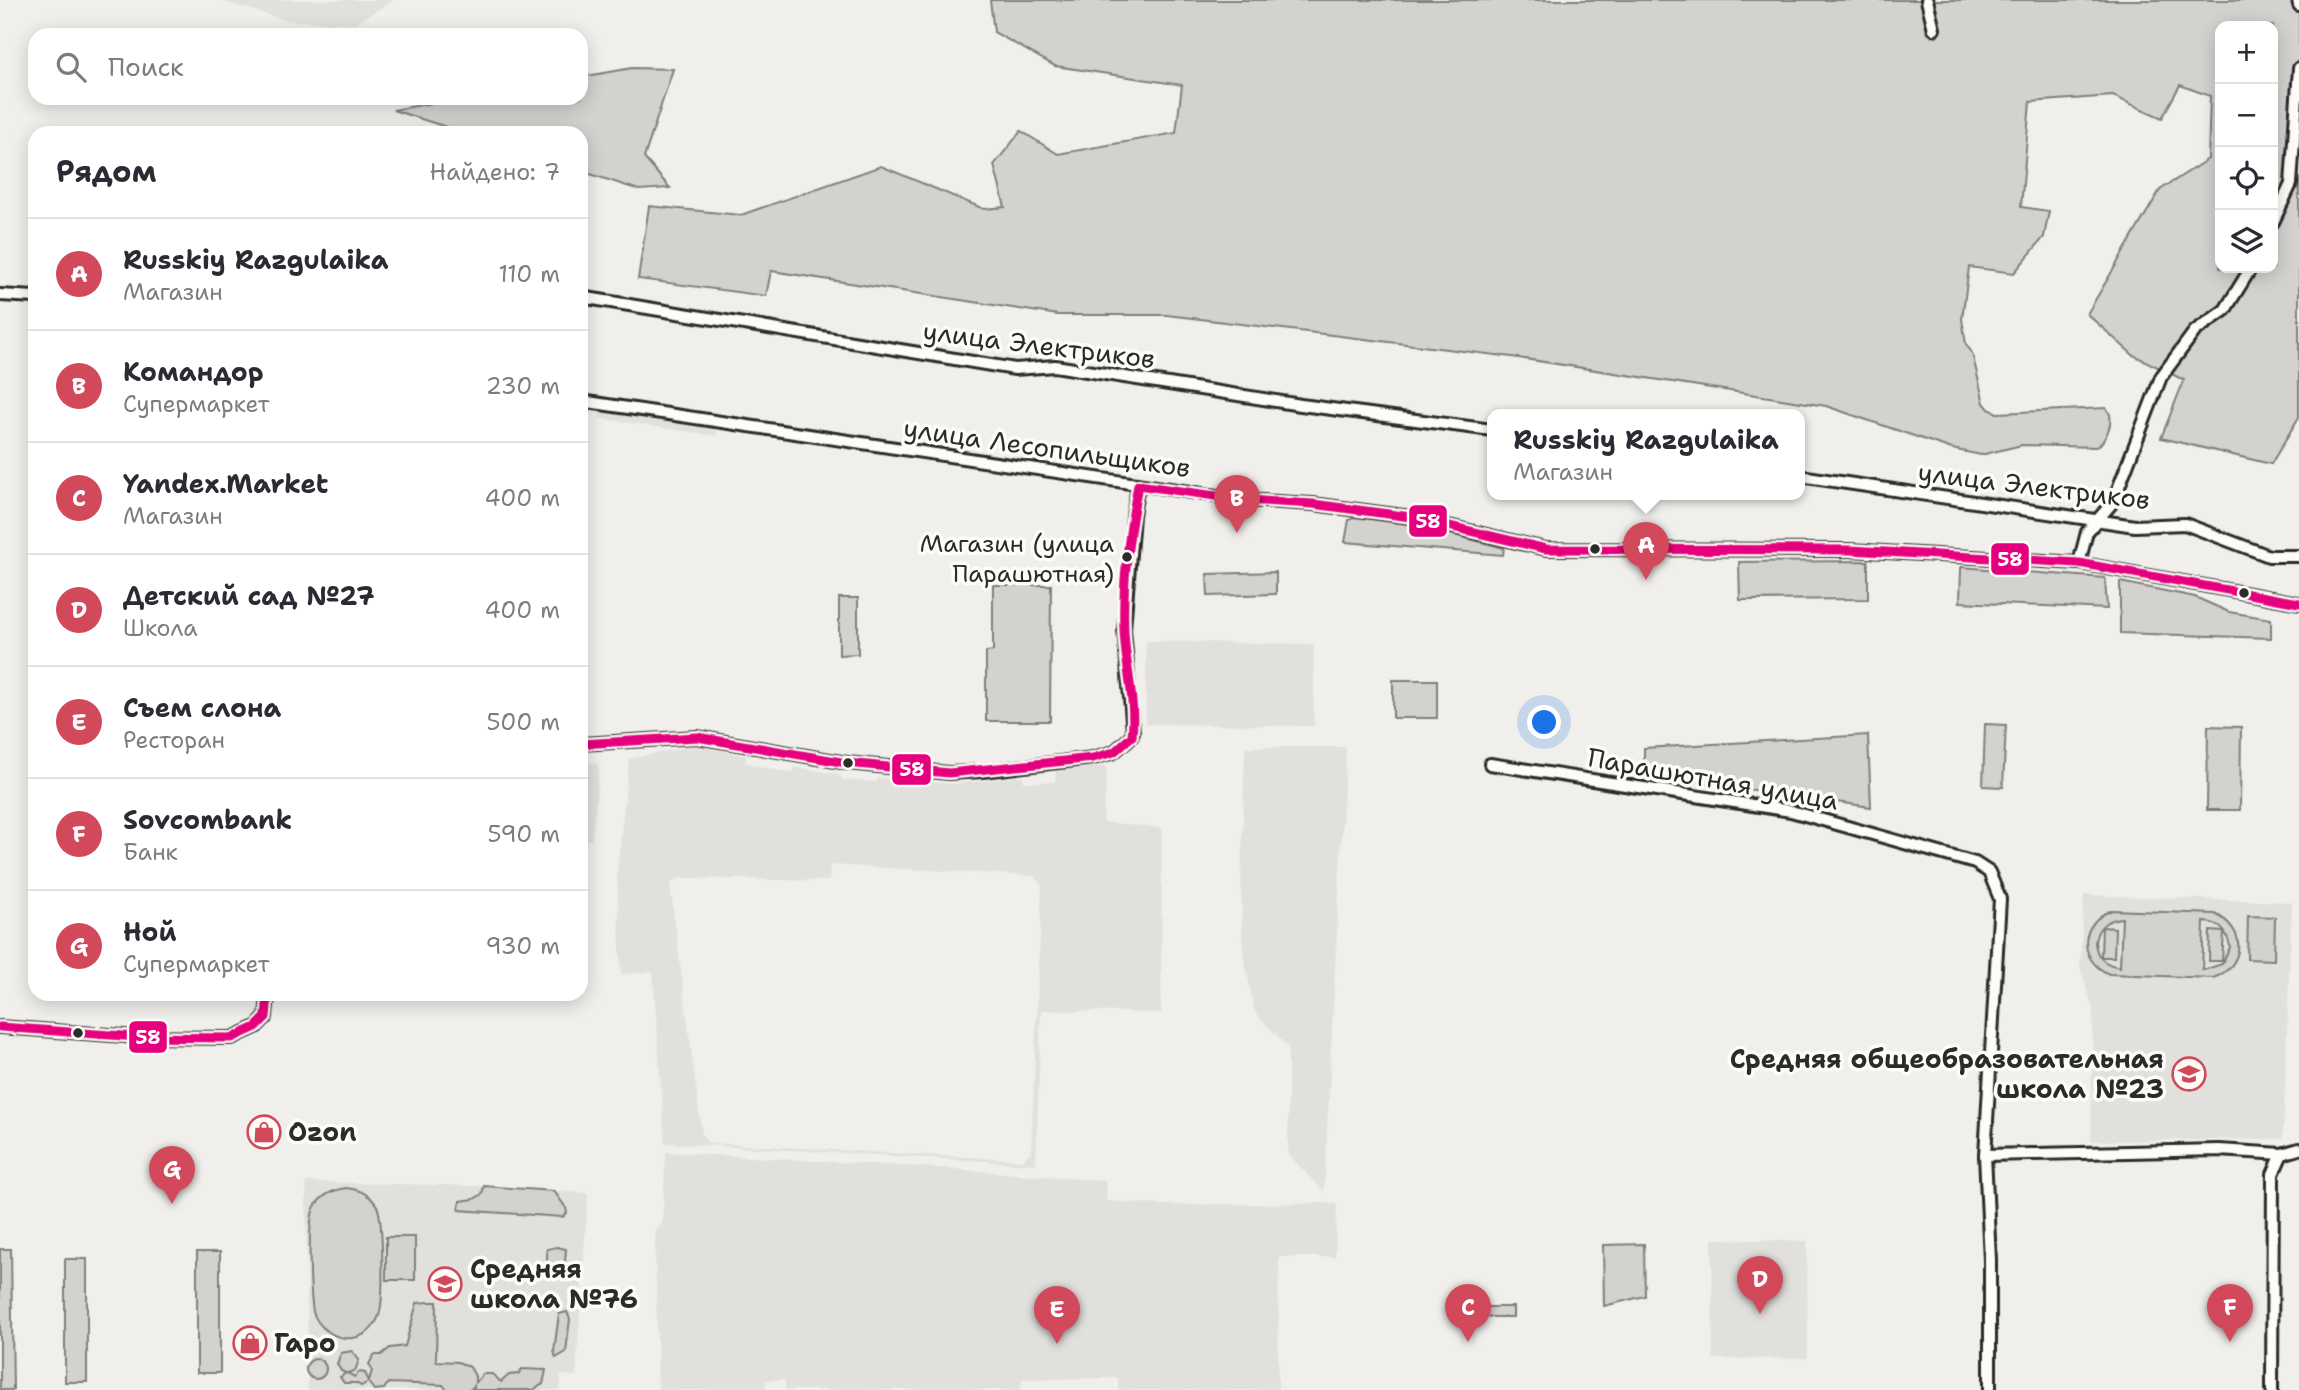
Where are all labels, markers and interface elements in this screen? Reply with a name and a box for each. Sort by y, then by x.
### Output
map controls [2215,21,2278,273]
button: + [2215,21,2278,84]
search box [28,28,588,105]
icon: search [52,48,90,86]
text: Поиск [108,49,184,84]
button: − [2215,84,2278,147]
button: locate [2215,147,2278,210]
text: Рядом [56,151,156,192]
text: Найдено: 7 [430,157,560,187]
button: layers [2215,210,2278,273]
text: Russkiy Razgulaika [123,242,389,277]
text: A [70,259,88,289]
text: 110 m [498,259,560,289]
text: Магазин [123,277,223,307]
street label: улица Электриков [921,313,1157,376]
text: Командор [123,354,264,389]
text: B [72,371,86,401]
text: 230 m [486,371,560,401]
text: Супермаркет [123,389,270,419]
popup [1487,409,1805,500]
street label: улица Лесопильщиков [901,410,1193,485]
text: Russkiy Razgulaika [1513,422,1779,457]
street label: улица Электриков [1916,454,2152,517]
text: Магазин [1513,457,1613,487]
text: Yandex.Market [123,466,328,501]
pin: B [1214,475,1260,533]
text: C [72,483,86,513]
text: 400 m [484,483,560,513]
text: Магазин [123,501,223,531]
line badge: 58 [1408,504,1448,538]
text: 58 [1415,509,1441,534]
pin: A [1623,522,1669,580]
place label: Магазин (улица Парашютная) [920,528,1114,590]
unlabelled marker [1588,542,1602,556]
line badge: 58 [1990,542,2030,576]
text: 58 [1997,547,2023,572]
marker: Магазин (улица Парашютная) [1120,550,1134,564]
text: Детский сад №27 [123,578,375,613]
unlabelled marker [2237,586,2251,600]
text: D [71,595,87,625]
text: 400 m [484,595,560,625]
text: Школа [123,613,198,643]
text: Съем слона [123,690,281,725]
your location [1527,705,1561,739]
text: E [71,707,87,737]
text: 500 m [486,707,560,737]
text: Ресторан [123,725,225,755]
street label: Парашютная улица [1585,739,1841,818]
line badge: 58 [891,753,932,786]
unlabelled marker [841,756,855,770]
text: 58 [899,757,925,782]
text: Sovcombank [123,802,292,837]
text: F [72,819,86,849]
text: 590 m [487,819,560,849]
text: Банк [123,837,178,867]
text: Ной [123,914,176,949]
text: G [70,931,88,961]
text: 930 m [486,931,560,961]
text: Супермаркет [123,949,270,979]
line badge: 58 [128,1020,168,1054]
text: 58 [135,1025,161,1050]
unlabelled marker [71,1026,85,1040]
place label: Средняя общеобразовательная школа №23 [1730,1041,2164,1106]
school or university icon: Средняя общеобразовательная школа №23 [2170,1055,2208,1093]
shop icon: Ozon [245,1113,283,1151]
place label: Ozon [288,1114,357,1149]
pin: G [149,1146,195,1204]
place label: Средняя школа №76 [470,1251,638,1316]
pin: D [1737,1256,1783,1314]
school or university icon: Средняя школа №76 [426,1265,464,1303]
pin: C [1445,1284,1491,1342]
pin: F [2207,1284,2253,1342]
pin: E [1034,1286,1080,1344]
shop icon: Гаро [231,1324,269,1362]
place label: Гаро [274,1325,336,1360]

